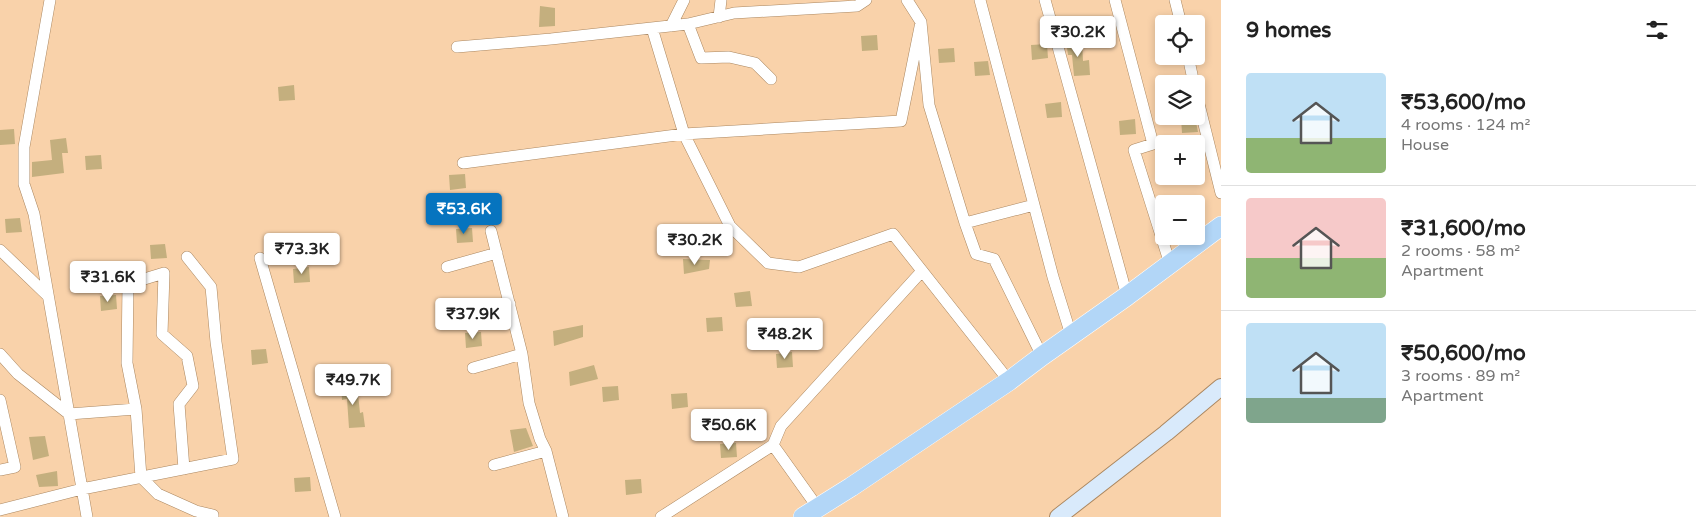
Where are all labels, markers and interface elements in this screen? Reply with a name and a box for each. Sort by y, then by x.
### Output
pin: ₹30.2K [1037,15,1119,58]
map controls [1155,15,1205,245]
button: locate [1155,15,1205,65]
icon: filters [1643,16,1671,44]
text: 9 homes [1246,18,1331,43]
text: ₹30.2K [1051,22,1105,42]
button: layers [1155,75,1205,125]
text: ₹53,600/mo [1401,90,1526,115]
icon: home [1286,93,1346,153]
text: 4 rooms · 124 m² [1401,115,1530,135]
button: + [1155,135,1205,185]
text: House [1401,135,1449,155]
pin: ₹53.6K [423,192,505,235]
button: − [1155,195,1205,245]
text: ₹53.6K [437,199,491,219]
text: ₹31,600/mo [1401,216,1526,241]
icon: home [1286,218,1346,278]
pin: ₹30.2K [654,224,736,266]
text: ₹30.2K [668,230,722,250]
pin: ₹73.3K [261,232,343,275]
text: ₹73.3K [275,239,329,259]
text: 2 rooms · 58 m² [1401,241,1520,261]
pin: ₹31.6K [67,260,149,303]
text: Apartment [1401,261,1484,281]
text: ₹31.6K [81,267,135,287]
pin: ₹37.9K [432,298,514,340]
text: ₹37.9K [446,304,500,324]
pin: ₹48.2K [744,318,826,360]
text: ₹48.2K [758,324,812,344]
text: ₹50,600/mo [1401,341,1526,366]
icon: home [1286,343,1346,403]
pin: ₹49.7K [312,364,394,406]
text: 3 rooms · 89 m² [1401,366,1520,386]
text: ₹49.7K [326,370,380,390]
text: Apartment [1401,386,1484,406]
pin: ₹50.6K [688,408,770,451]
text: ₹50.6K [702,415,756,435]

